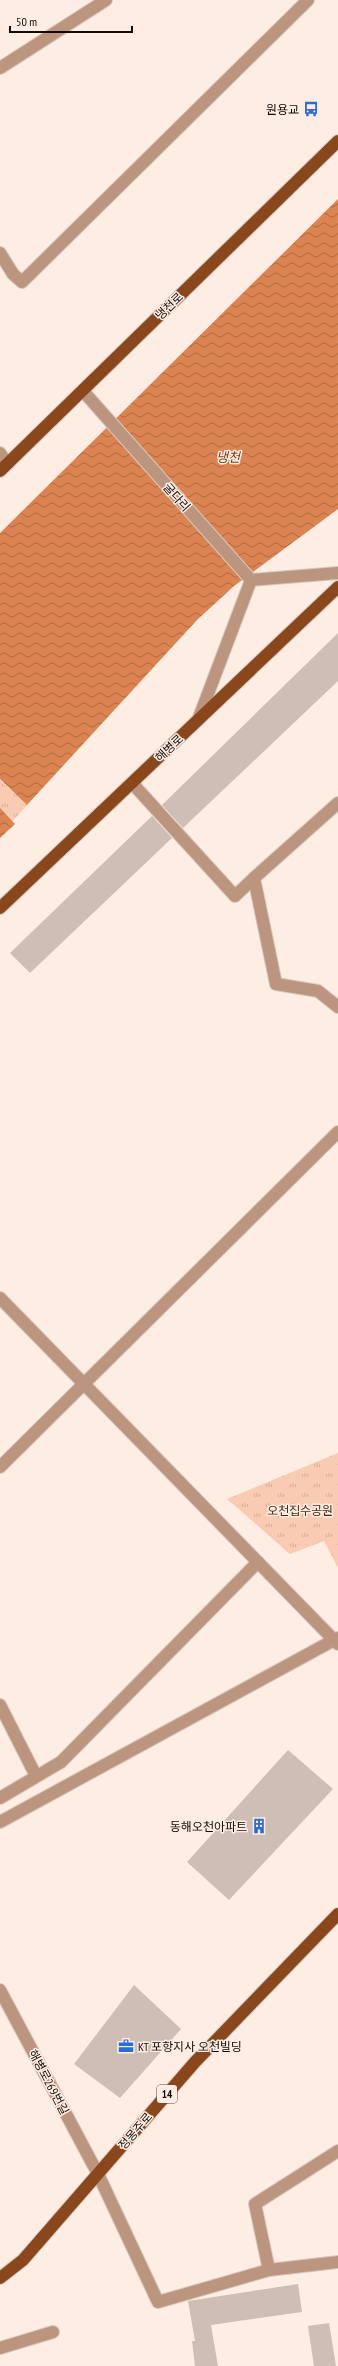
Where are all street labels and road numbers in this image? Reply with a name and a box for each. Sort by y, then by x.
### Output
street label: 냉천로 [152,289,186,323]
street label: 굴다리 [160,480,194,514]
street label: 해병로 [152,731,186,765]
street label: 해병로269번길 [26,2047,72,2117]
road number: 14 [157,2085,177,2103]
street label: 정몽주로 [115,2109,155,2153]

